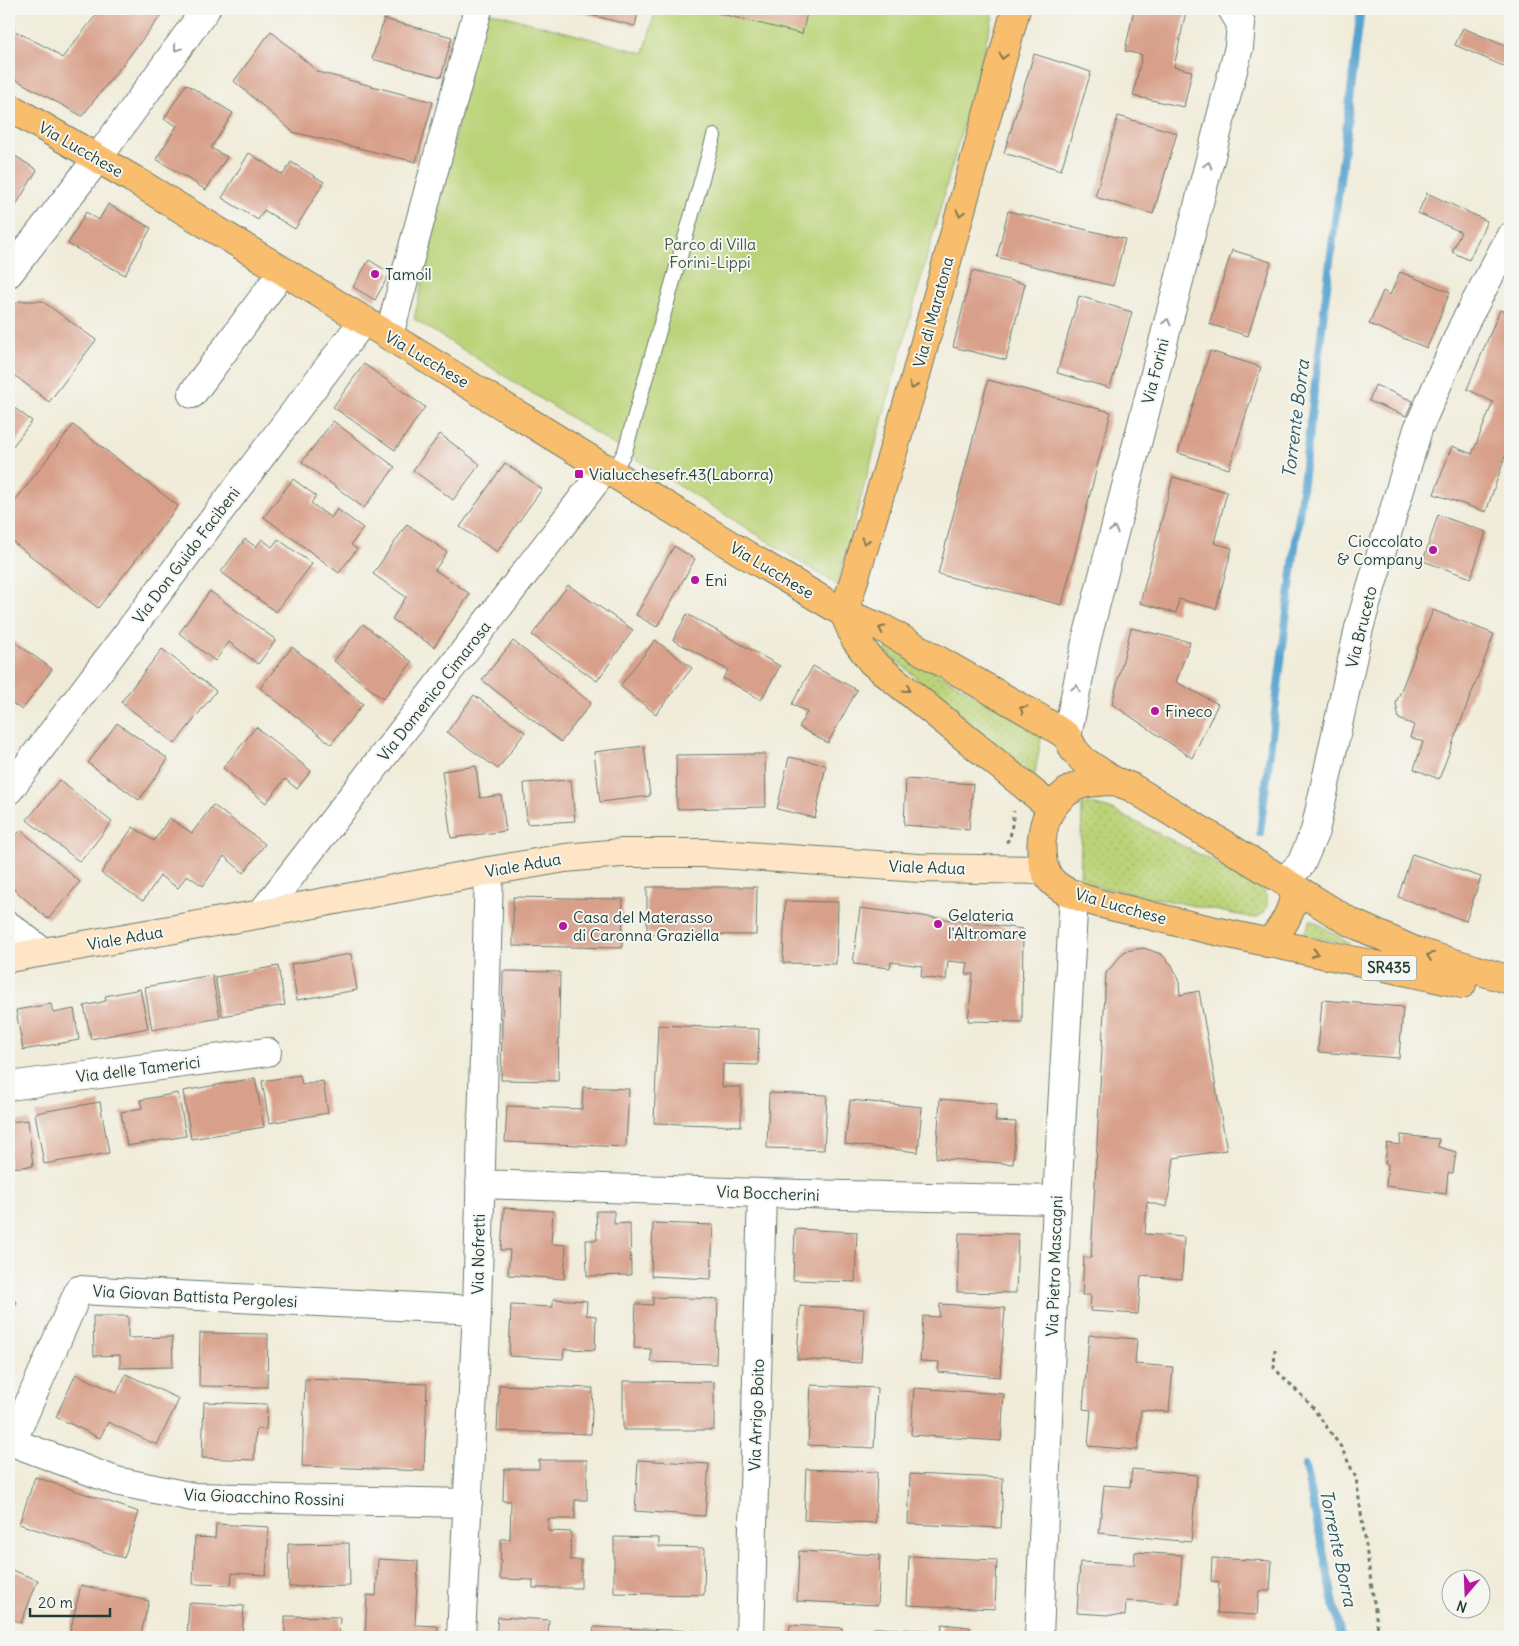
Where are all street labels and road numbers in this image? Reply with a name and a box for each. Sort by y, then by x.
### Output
street label: Via Lucchese [35,117,127,181]
street label: Via di Maratona [909,255,957,369]
street label: Via Lucchese [381,326,473,392]
street label: Via Forini [1137,336,1173,406]
street label: Via Don Guido Facibeni [128,483,244,627]
street label: Via Lucchese [726,537,818,603]
street label: Via Bruceto [1341,584,1381,670]
street label: Via Domenico Cimarosa [373,617,495,765]
street label: Viale Adua [483,848,563,882]
street label: Viale Adua [888,856,966,878]
street label: Via Lucchese [1073,883,1169,929]
street label: Viale Adua [85,921,165,955]
road number: SR435 [1362,956,1416,980]
street label: Via delle Tamerici [75,1051,201,1087]
street label: Via Boccherini [716,1181,820,1205]
street label: Via Pietro Mascagni [1042,1195,1066,1337]
street label: Via Nofretti [467,1214,489,1294]
street label: Via Giovan Battista Pergolesi [92,1281,298,1311]
street label: Via Arrigo Boito [744,1358,768,1472]
street label: Via Gioacchino Rossini [183,1484,345,1510]

